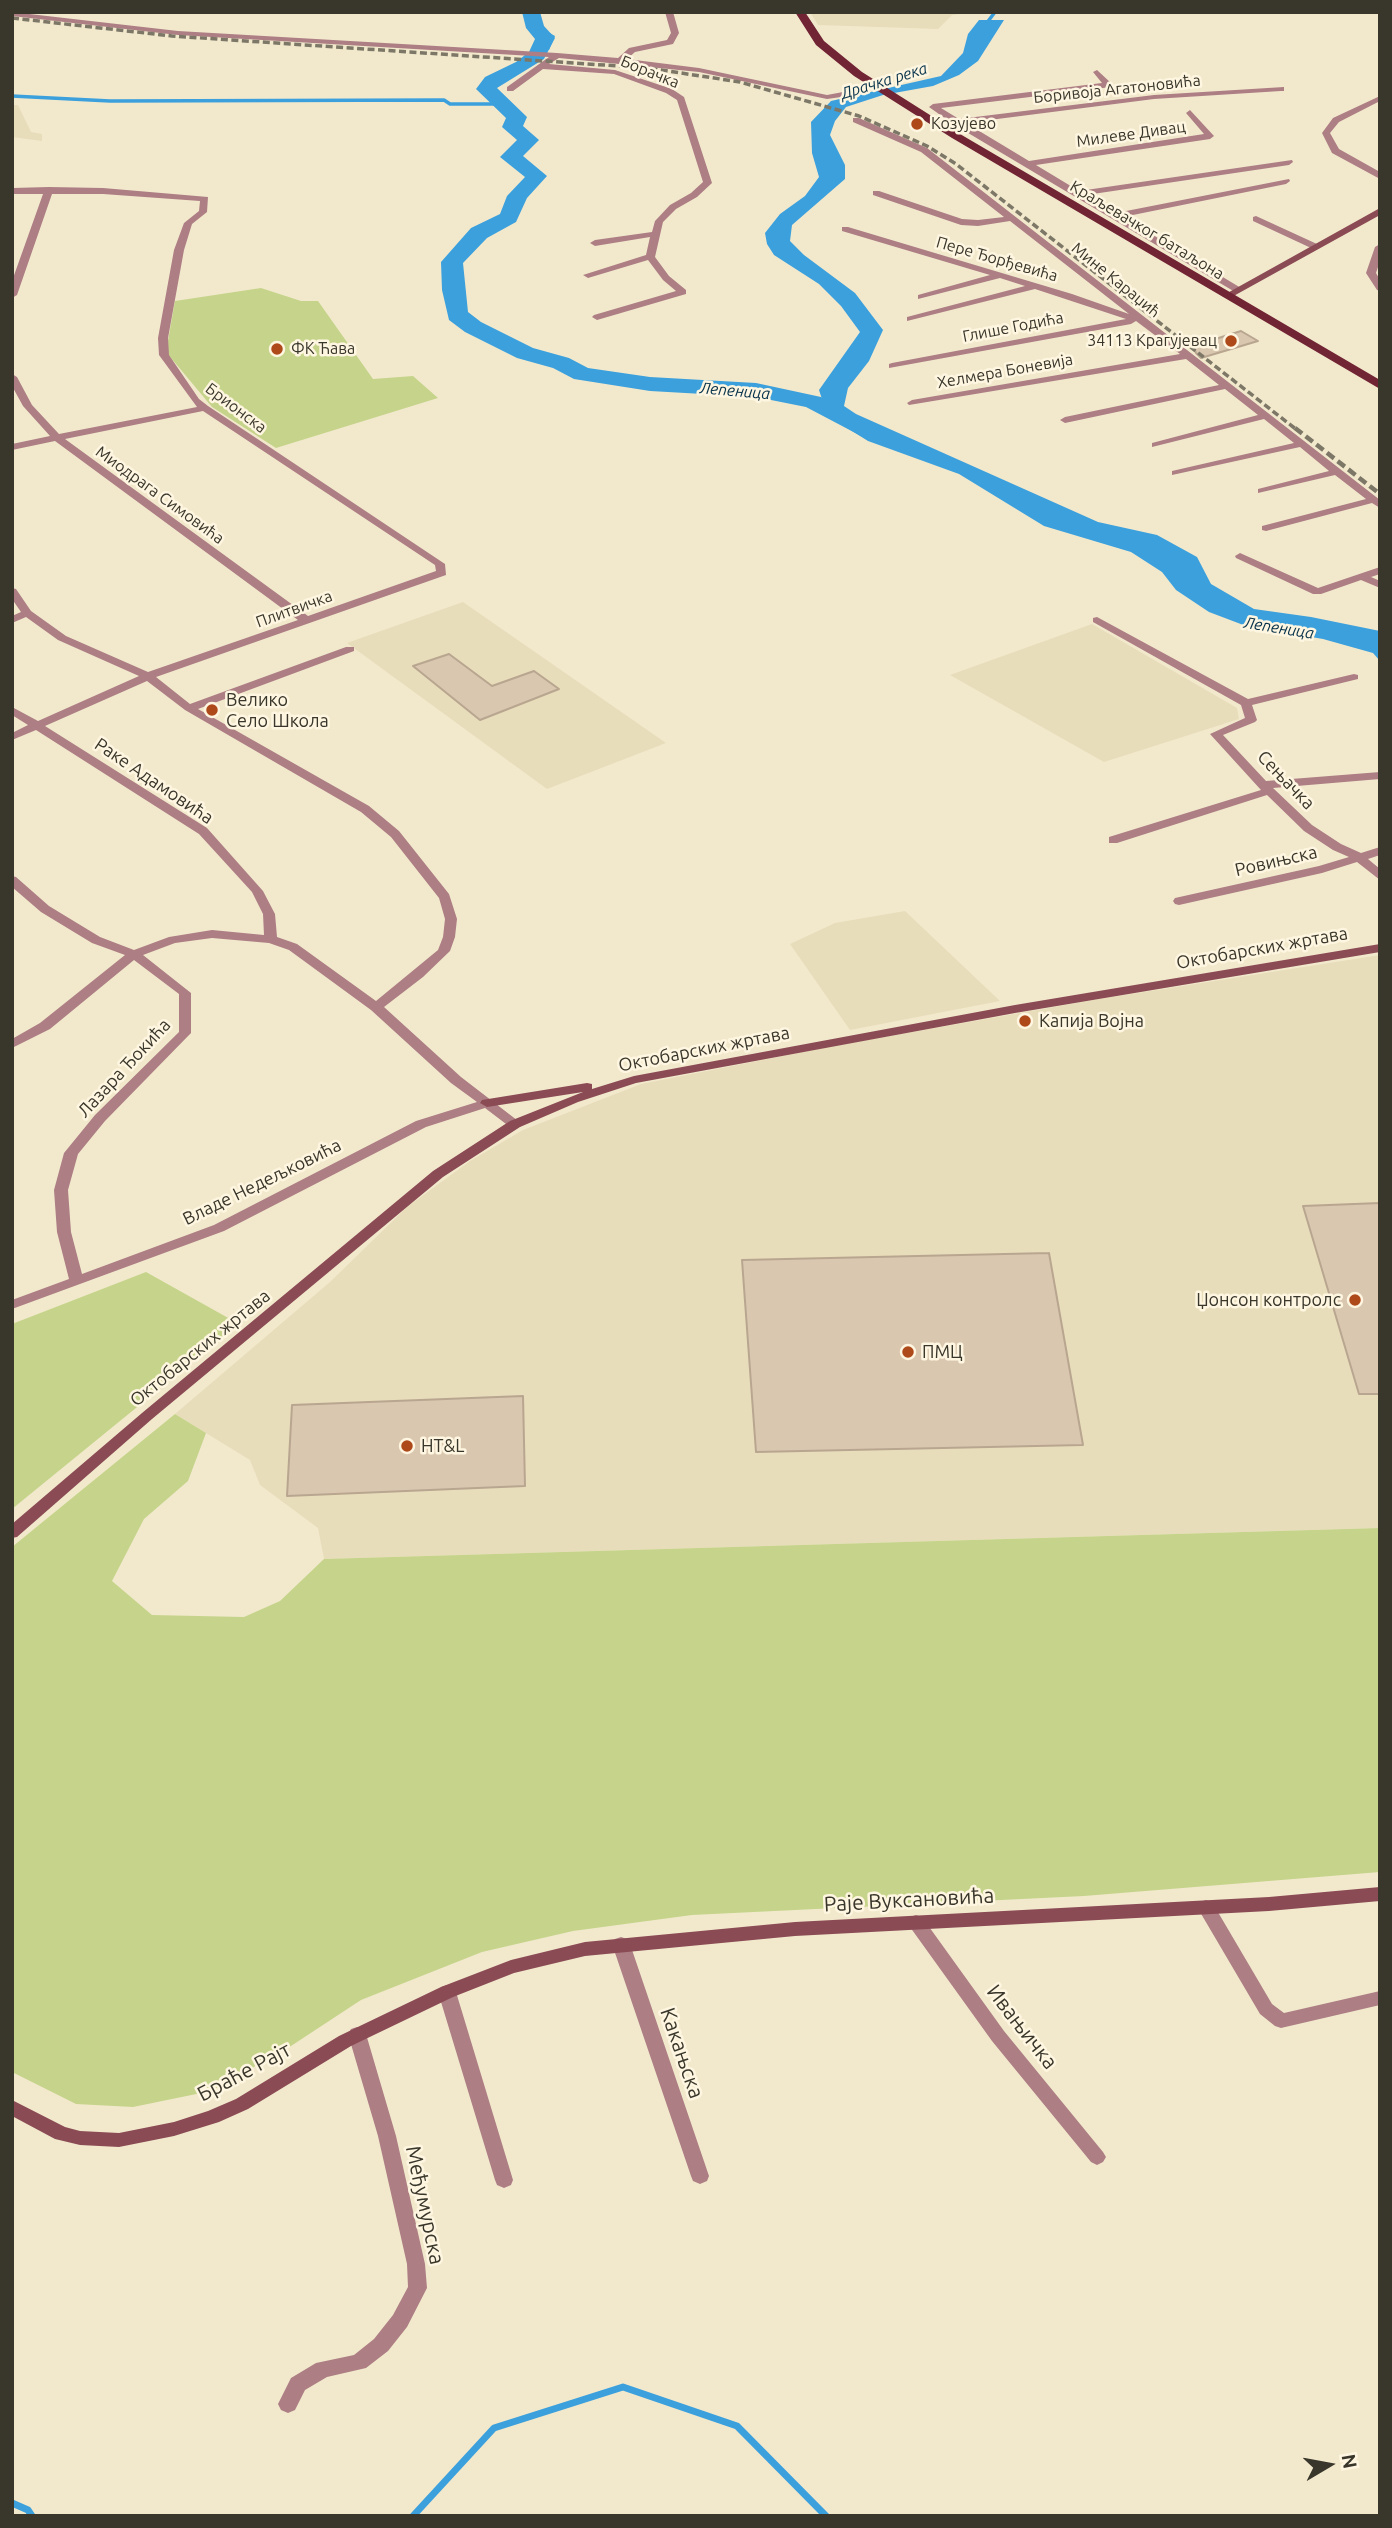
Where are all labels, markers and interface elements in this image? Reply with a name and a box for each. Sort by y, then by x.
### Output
street label: Борачка [618,52,682,92]
water label: Драчка река [838,59,930,103]
street label: Боривоја Агатоновића [1032,71,1202,107]
place label: Козујево [931,114,996,134]
marker: Козујево [909,116,925,132]
street label: Милеве Дивац [1075,117,1187,151]
street label: Краљевачког батаљона [1067,176,1227,284]
street label: Пере Ђорђевића [934,232,1060,286]
street label: Мине Караџић [1068,238,1164,322]
street label: Глише Годића [961,308,1065,346]
place label: 34113 Крагујевац [1087,331,1217,351]
marker: 34113 Крагујевац [1223,333,1239,349]
place label: ФК Ћава [291,339,355,359]
marker: ФК Ћава [269,341,285,357]
street label: Хелмера Боневија [936,350,1074,392]
water label: Лепеница [699,378,771,404]
street label: Брионска [202,379,270,437]
street label: Миодрага Симовића [92,442,228,548]
street label: Плитвичка [253,586,335,632]
water label: Лепеница [1243,613,1315,643]
place label: Велико Село Школа [226,689,329,732]
marker: Велико Село Школа [204,702,220,718]
street label: Раке Адамовића [91,733,217,829]
street label: Сењачка [1253,746,1319,814]
street label: Ровињска [1233,841,1319,881]
street label: Октобарских жртава [1174,922,1350,974]
place label: Капија Војна [1039,1010,1144,1032]
marker: Капија Војна [1017,1013,1033,1029]
street label: Лазара Ђокића [73,1014,175,1122]
street label: Октобарских жртава [617,1022,791,1076]
street label: Владе Недељковића [179,1134,345,1230]
street label: Октобарских жртава [126,1285,274,1411]
place label: Џонсон контролс [1196,1289,1341,1311]
marker: Џонсон контролс [1347,1292,1363,1308]
place label: ПМЦ [922,1341,963,1363]
marker: ПМЦ [900,1344,916,1360]
place label: HT&L [421,1435,464,1457]
marker: HT&L [399,1438,415,1454]
street label: Раје Вуксановића [823,1883,995,1917]
street label: Ивањичка [981,1980,1063,2074]
street label: Какањска [655,2004,709,2102]
street label: Браће Рајт [193,2037,295,2107]
street label: Међумурска [400,2143,450,2267]
north arrow [1294,2430,1364,2500]
text: N [1338,2452,1362,2470]

